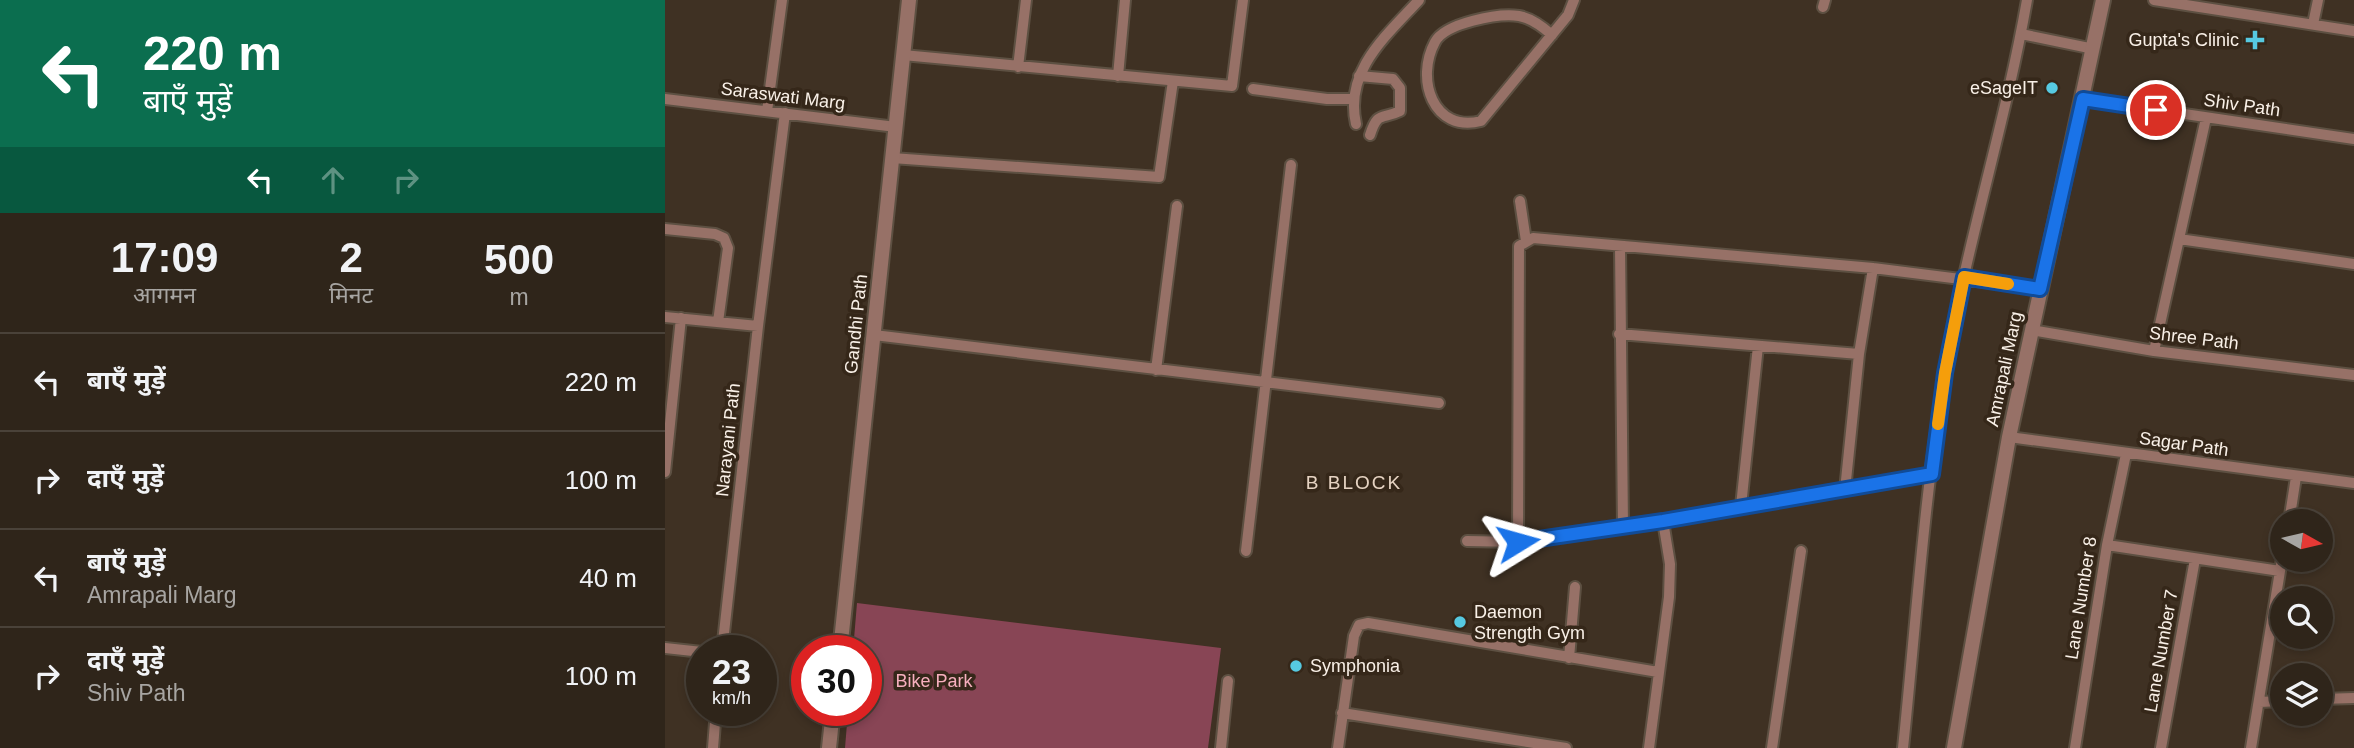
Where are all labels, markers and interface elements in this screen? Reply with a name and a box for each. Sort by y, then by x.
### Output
text: 220 m [143,26,282,80]
icon: left [28,28,119,119]
place label: Gupta's Clinic [2129,30,2239,50]
marker: Gupta's Clinic [2245,30,2265,50]
street label: Saraswati Marg [720,78,846,114]
place label: eSageIT [1970,78,2038,98]
marker: eSageIT [2044,80,2060,96]
pin [2126,80,2186,140]
text: बाएँ मुड़ें [143,83,232,119]
street label: Shiv Path [2202,90,2282,120]
icon: arrive [2137,91,2175,129]
icon: left [241,161,279,199]
icon: ahead [314,161,352,199]
icon: right [387,161,425,199]
text: 17:09 [111,234,218,281]
text: 2 [339,234,363,281]
text: 500 [484,236,554,283]
street label: Gandhi Path [841,273,871,375]
text: आगमन [133,282,196,308]
text: मिनट [329,282,373,308]
text: m [509,284,529,310]
street label: Amrapali Marg [1982,310,2026,428]
street label: Shree Path [2148,323,2240,353]
icon: left [28,363,66,401]
text: बाएँ मुड़ें [87,365,166,395]
text: 220 m [565,367,637,397]
street label: Narayani Path [712,382,744,498]
street label: Sagar Path [2138,428,2230,460]
icon: right [28,461,66,499]
text: दाएँ मुड़ें [87,463,164,493]
text: 100 m [565,465,637,495]
district label: B BLOCK [1306,472,1402,493]
position arrow [1481,505,1555,579]
north arrow [2270,509,2333,572]
map controls [2270,509,2333,726]
street label: Lane Number 8 [2061,535,2101,661]
text: बाएँ मुड़ें [87,547,166,577]
icon: left [28,559,66,597]
text: 40 m [579,563,637,593]
text: Amrapali Marg [87,582,237,608]
button: search [2270,586,2333,649]
street label: Lane Number 7 [2140,588,2182,714]
place label: Daemon Strength Gym [1474,602,1585,643]
marker: Daemon Strength Gym [1452,614,1468,630]
speed limit sign: 30 [791,635,882,726]
text: दाएँ मुड़ें [87,645,164,675]
text: 23 [712,652,751,691]
place label: Symphonia [1310,656,1401,676]
icon: right [28,657,66,695]
marker: Symphonia [1288,658,1304,674]
text: 100 m [565,661,637,691]
button: layers [2270,663,2333,726]
park label: Bike Park [895,671,974,691]
text: Shiv Path [87,680,185,706]
text: km/h [712,688,751,708]

